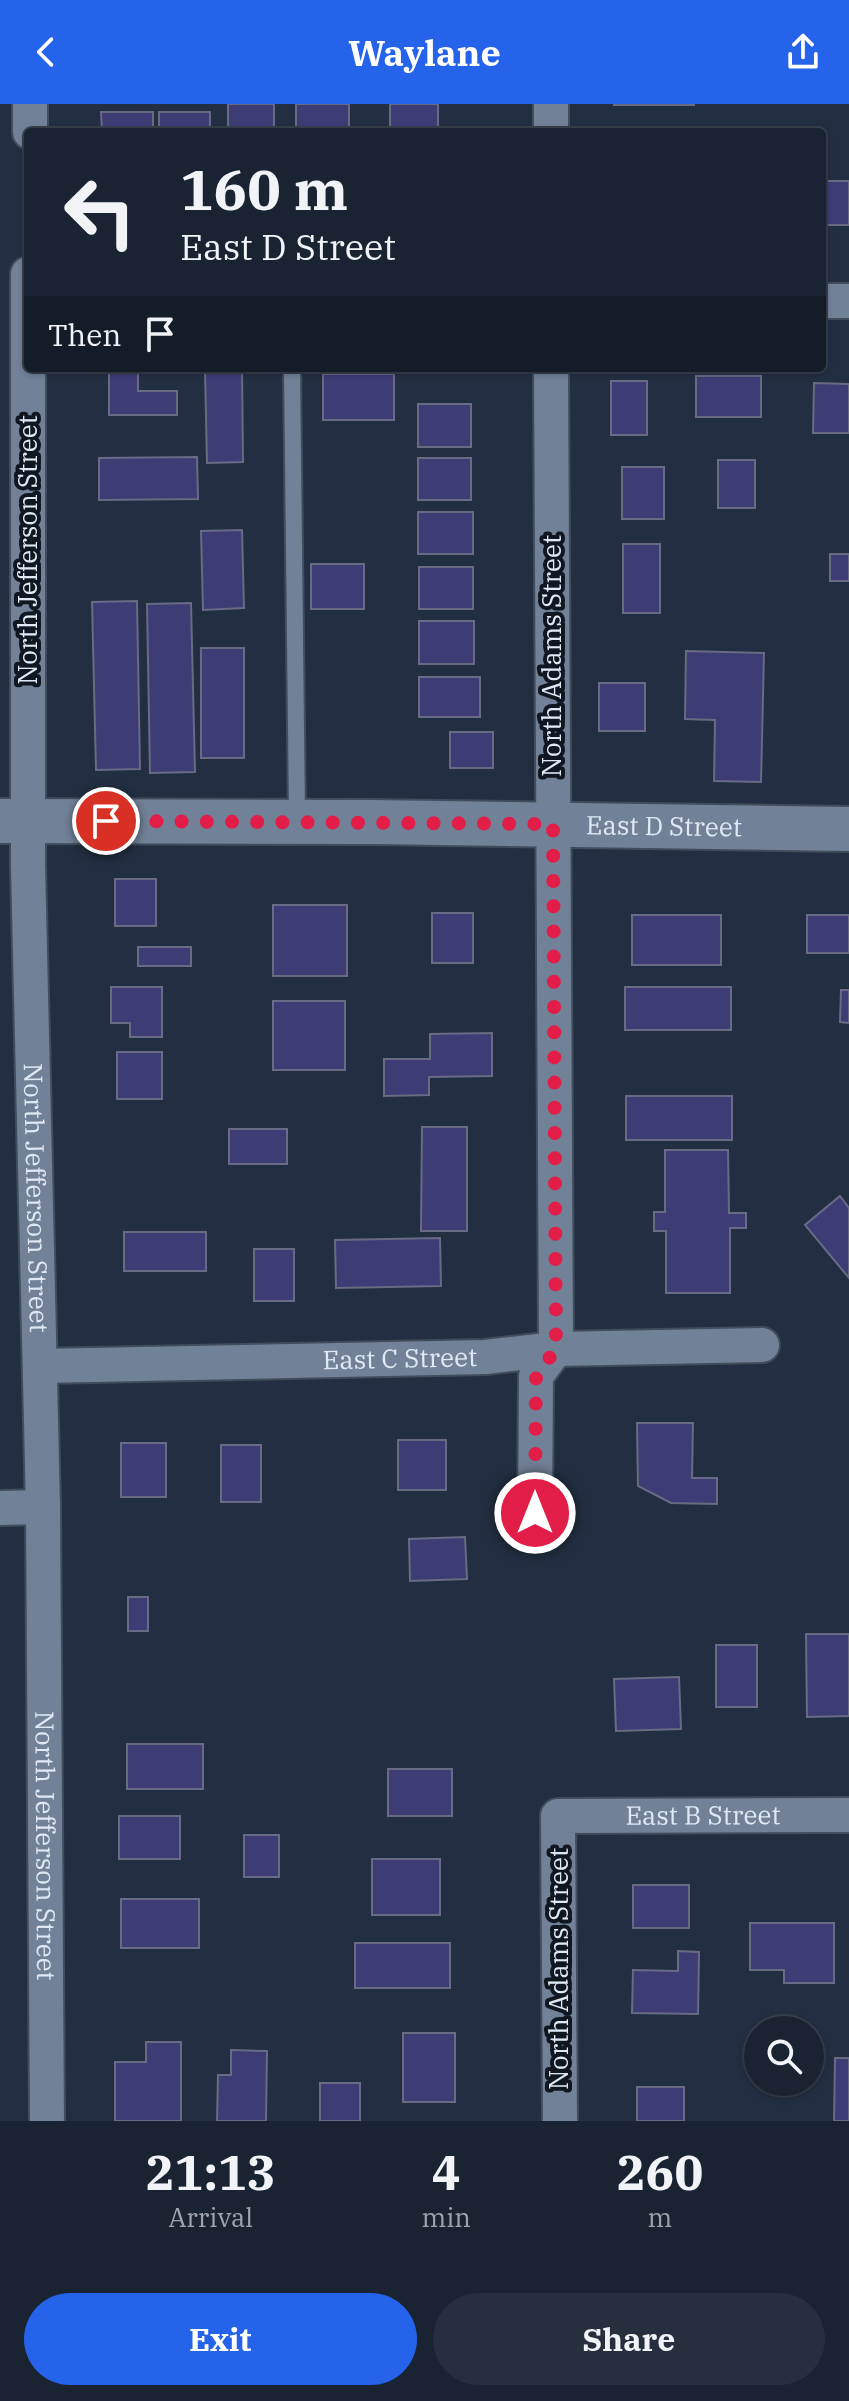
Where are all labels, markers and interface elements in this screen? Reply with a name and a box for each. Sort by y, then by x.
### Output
text: Waylane [348,29,501,76]
icon: back [24,30,68,74]
icon: share [781,30,825,74]
text: 160 m [180,153,348,225]
icon: left [48,160,152,264]
text: East D Street [180,223,396,270]
icon: arrive [138,312,182,356]
text: Then [48,315,122,354]
street label: North Jefferson Street [10,415,44,685]
street label: North Adams Street [534,535,568,777]
pin [72,787,140,855]
icon: arrive [84,799,128,843]
street label: East D Street [586,807,742,843]
street label: North Jefferson Street [17,1063,57,1333]
street label: East C Street [322,1339,478,1376]
position arrow [493,1471,577,1555]
street label: North Jefferson Street [28,1711,64,1981]
street label: East B Street [625,1797,781,1832]
street label: North Adams Street [541,1848,575,2090]
map controls [744,2016,824,2096]
button: search [744,2016,824,2096]
text: 21:13 [146,2141,276,2203]
text: 4 [432,2141,461,2203]
text: 260 [617,2141,703,2203]
text: Arrival [168,2200,253,2234]
text: min [421,2200,471,2234]
text: m [648,2200,672,2234]
button: Exit [24,2293,417,2385]
button: Share [433,2293,825,2385]

